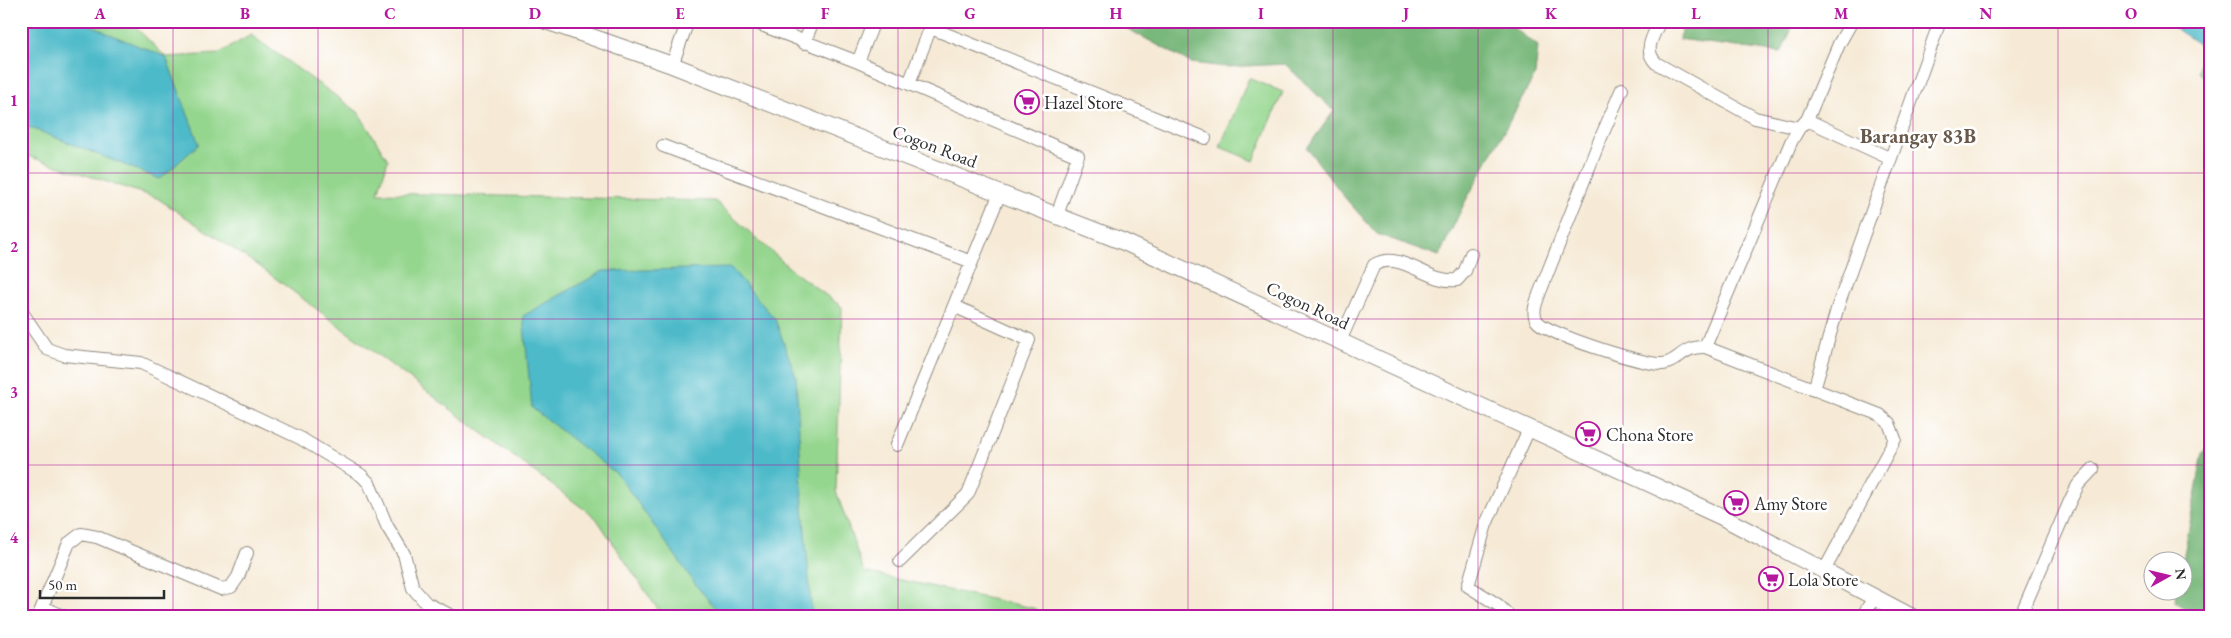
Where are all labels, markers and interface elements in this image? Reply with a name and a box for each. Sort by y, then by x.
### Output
text: A [93,3,106,24]
text: B [240,3,250,24]
text: C [384,3,396,24]
text: D [529,3,541,24]
text: E [675,3,685,24]
text: F [821,3,830,24]
text: G [964,3,976,24]
text: H [1110,3,1123,24]
text: I [1258,3,1264,24]
text: J [1401,3,1409,24]
text: K [1545,3,1558,24]
text: L [1691,3,1701,24]
text: M [1834,3,1849,24]
text: N [1980,3,1993,24]
text: O [2125,3,2137,24]
supermarket icon: Hazel Store [1014,89,1040,115]
text: 1 [10,90,18,111]
place label: Hazel Store [1044,91,1123,114]
street label: Cogon Road [889,119,982,173]
district label: Barangay 83B [1860,123,1976,149]
text: 2 [10,236,19,257]
street label: Cogon Road [1263,276,1354,335]
text: 3 [10,382,18,403]
supermarket icon: Chona Store [1575,421,1601,447]
place label: Chona Store [1606,423,1693,446]
supermarket icon: Amy Store [1723,490,1749,516]
place label: Amy Store [1753,492,1827,515]
text: 4 [10,527,19,548]
north arrow [2144,550,2194,600]
supermarket icon: Lola Store [1758,566,1784,592]
text: N [2171,567,2191,582]
scale bar [40,568,164,600]
place label: Lola Store [1788,568,1858,591]
text: 50 m [48,575,77,594]

